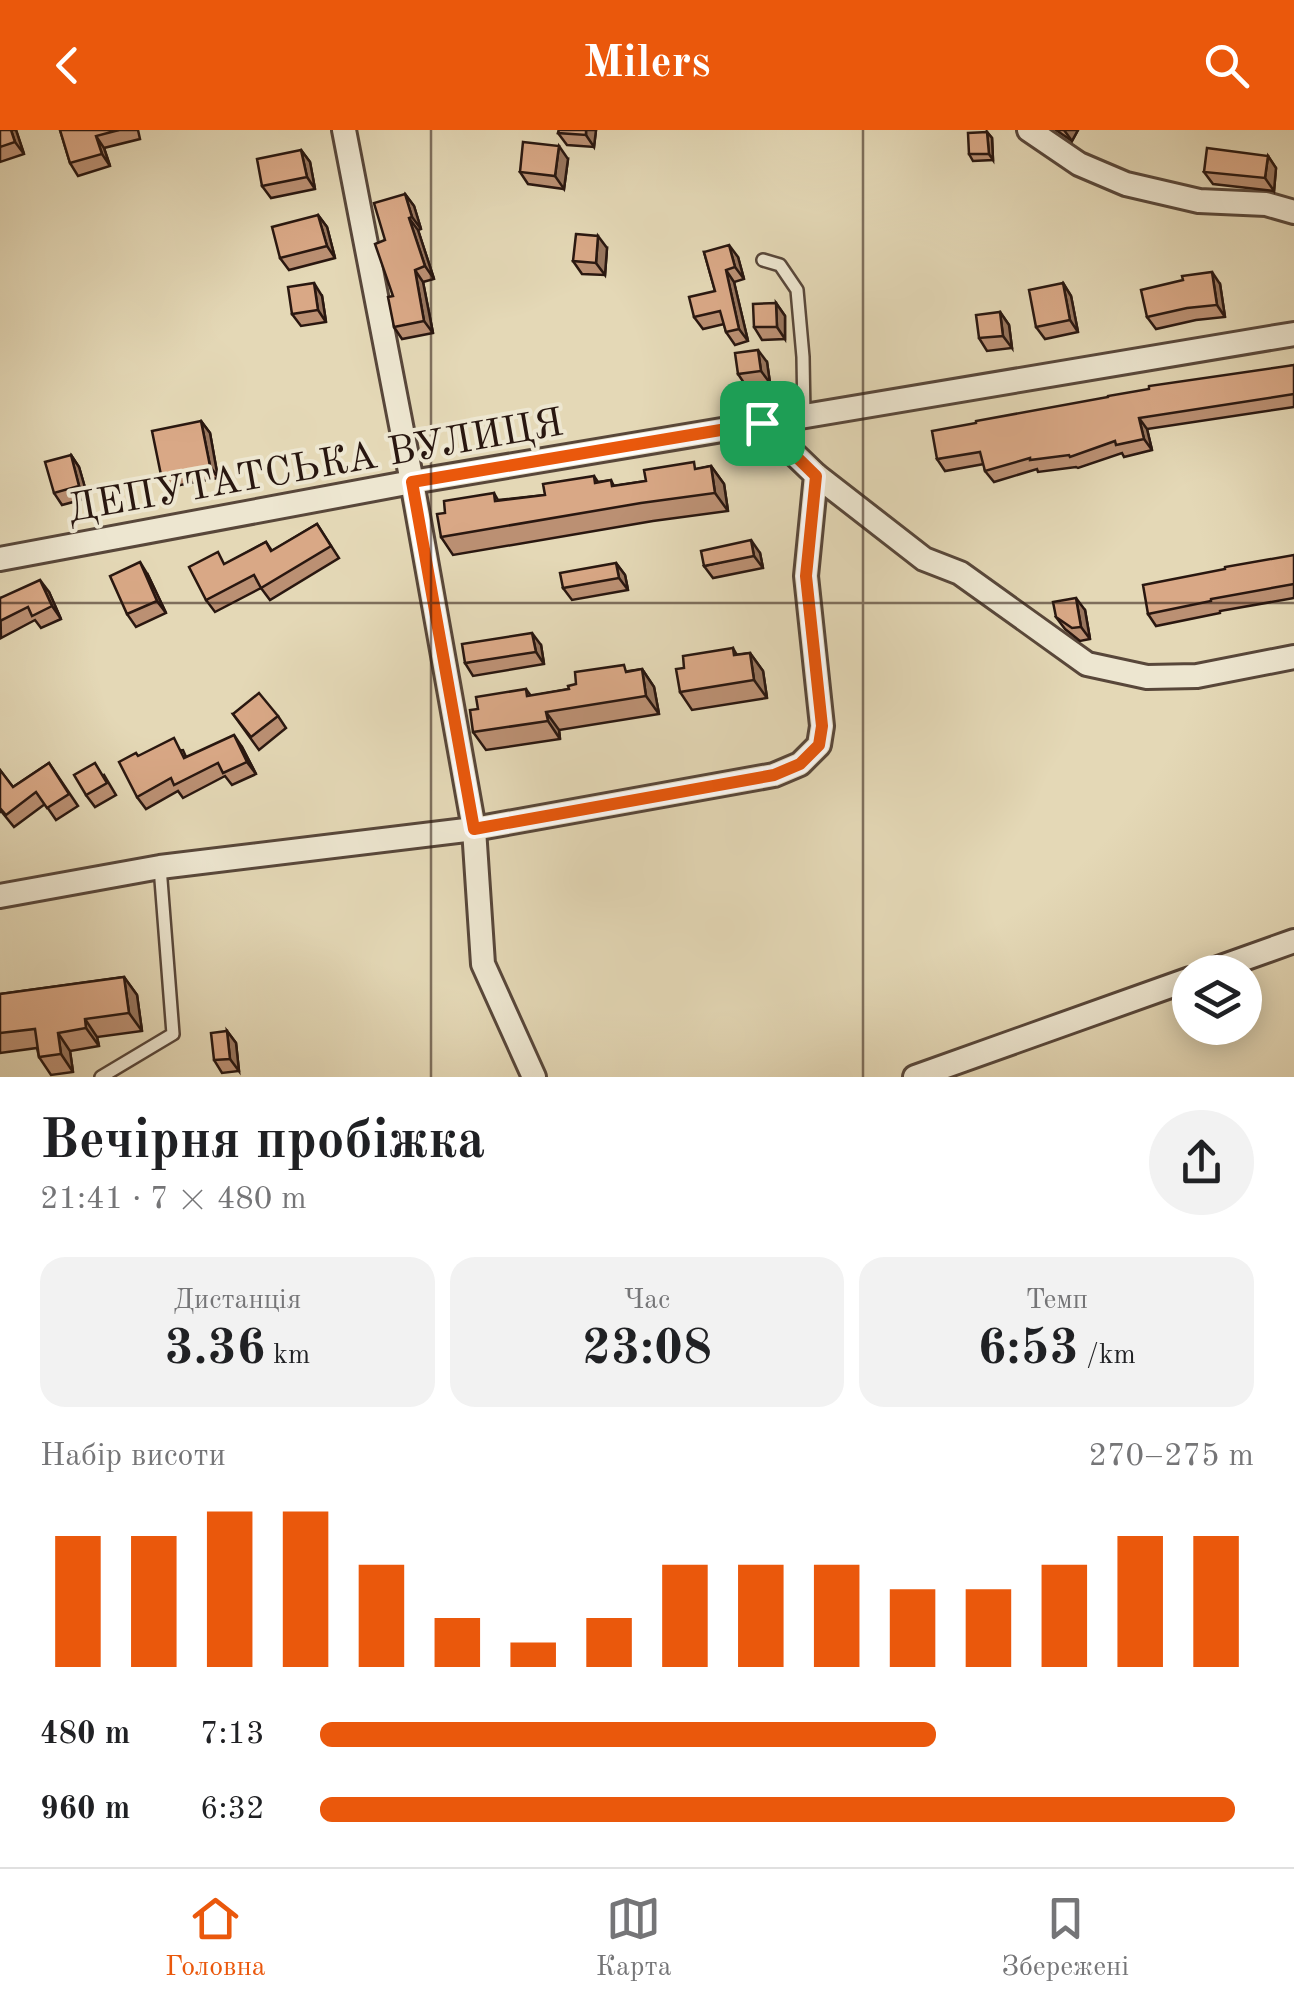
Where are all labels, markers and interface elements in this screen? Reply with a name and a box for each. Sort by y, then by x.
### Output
icon: back [40,38,95,93]
icon: search [1199,38,1254,93]
text: Milers [583,42,711,87]
pin [720,381,805,466]
icon: arrive [735,396,790,451]
street label: ДЕПУТАТСЬКА ВУЛИЦЯ [65,405,567,531]
map controls [1172,955,1262,1045]
button: layers [1172,955,1262,1045]
button: share [1149,1110,1254,1215]
text: Вечірня пробіжка [40,1115,485,1170]
text: 21:41 · 7 × 480 m [40,1184,307,1216]
text: Дистанція [173,1287,301,1315]
text: Час [624,1287,670,1315]
text: Темп [1025,1287,1088,1315]
text: 3.36 [165,1325,266,1375]
text: 23:08 [582,1325,712,1375]
text: 6:53 [978,1325,1079,1375]
text: km [266,1342,310,1370]
text: /km [1079,1342,1136,1370]
text: Набір висоти [40,1441,226,1473]
text: 270–275 m [1088,1441,1254,1473]
text: 480 m [40,1719,130,1751]
text: 7:13 [200,1719,265,1751]
text: 960 m [40,1794,130,1826]
text: 6:32 [200,1794,265,1826]
tab: Головна [165,1891,266,1986]
tab: Карта [596,1891,671,1986]
tab: Збережені [1001,1891,1129,1986]

